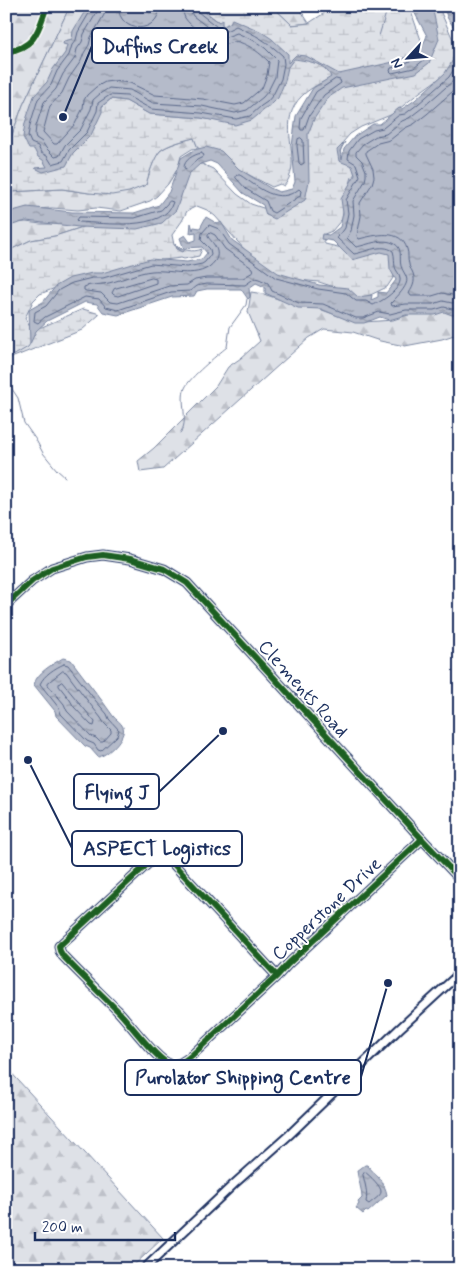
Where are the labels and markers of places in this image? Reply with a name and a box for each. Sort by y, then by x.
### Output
callout: Duffins Creek [92,28,228,63]
callout: Flying J [74,774,159,809]
callout: ASPECT Logistics [72,831,242,866]
callout: Purolator Shipping Centre [125,1060,361,1095]

